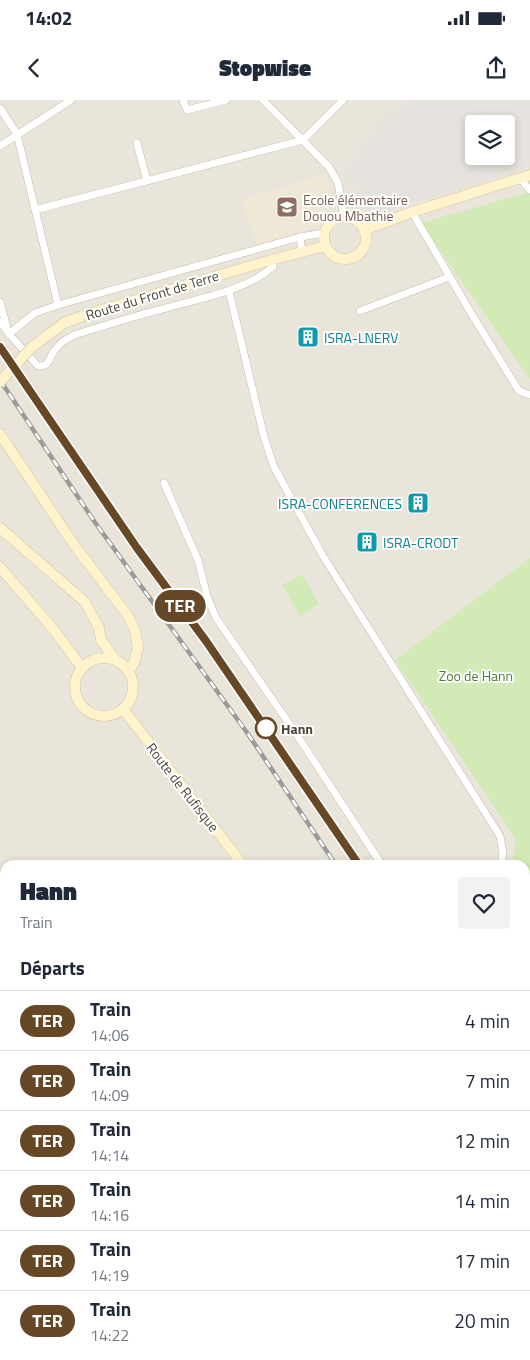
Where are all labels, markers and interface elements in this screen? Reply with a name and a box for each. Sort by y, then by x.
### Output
text: 14:02 [25,3,72,32]
text: Stopwise [219,51,311,85]
icon: back [20,54,48,82]
icon: share [482,54,510,82]
map controls [465,115,515,165]
button: layers [465,115,515,165]
place label: Ecole élémentaire Douou Mbathie [303,189,408,226]
school or university icon: Ecole élémentaire Douou Mbathie [275,195,299,219]
street label: Route du Front de Terre [83,265,221,325]
building icon: ISRA-LNERV [296,325,320,349]
place label: ISRA-LNERV [324,327,398,348]
building icon: ISRA-CONFERENCES [406,491,430,515]
place label: ISRA-CONFERENCES [278,493,402,514]
building icon: ISRA-CRODT [355,530,379,554]
place label: ISRA-CRODT [383,532,459,553]
line badge: TER [151,590,209,622]
text: TER [165,592,195,619]
park label: Zoo de Hann [439,665,513,686]
marker: Hann [255,717,277,739]
place label: Hann [281,718,313,739]
street label: Route de Rufisque [141,738,225,836]
text: Hann [20,873,77,909]
button: heart [458,877,510,929]
text: Train [20,910,53,934]
text: Départs [20,953,85,982]
text: Train [90,994,131,1023]
text: 4 min [465,1006,510,1035]
text: TER [32,1007,63,1034]
text: 14:06 [90,1023,129,1047]
text: Train [90,1054,131,1083]
text: 7 min [465,1066,510,1095]
text: TER [32,1067,63,1094]
text: 14:09 [90,1083,129,1107]
text: Train [90,1114,131,1143]
text: 12 min [454,1126,510,1155]
text: TER [32,1127,63,1154]
text: 14:14 [90,1143,129,1167]
text: Train [90,1174,131,1203]
text: 14 min [454,1186,510,1215]
text: TER [32,1187,63,1214]
text: 14:16 [90,1203,129,1227]
text: Train [90,1234,131,1263]
text: 17 min [454,1246,510,1275]
text: TER [32,1247,63,1274]
text: 14:19 [90,1263,129,1287]
text: Train [90,1294,131,1323]
text: 20 min [454,1306,510,1335]
text: TER [32,1307,63,1334]
text: 14:22 [90,1323,129,1347]

